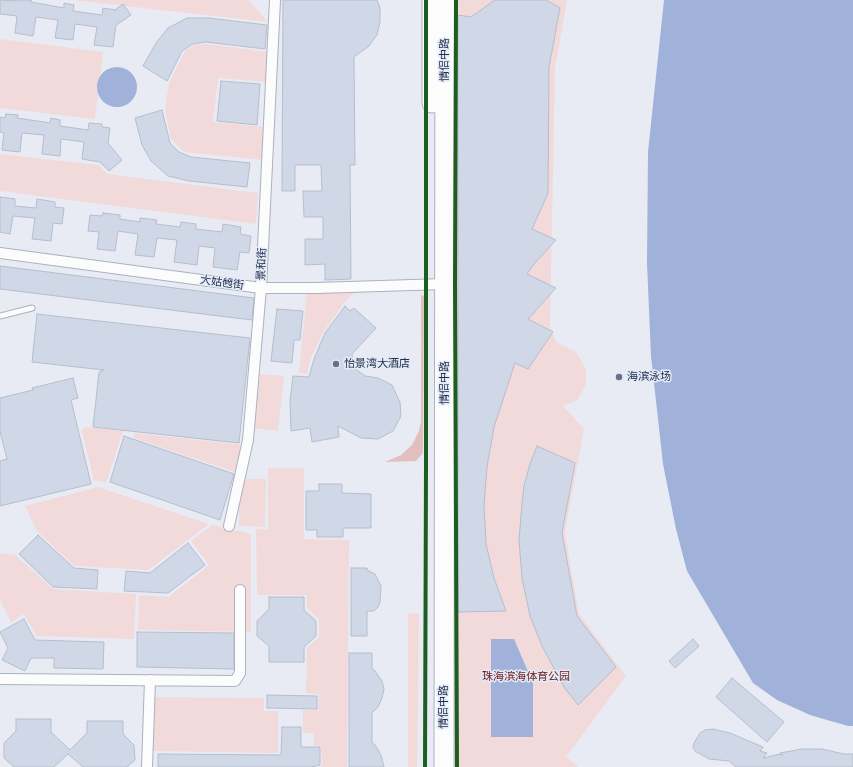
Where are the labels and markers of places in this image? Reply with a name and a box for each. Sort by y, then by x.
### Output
place label: 怡景湾大酒店 [344,357,410,371]
marker: 怡景湾大酒店 [331,359,341,369]
place label: 海滨泳场 [627,370,671,384]
marker: 海滨泳场 [614,372,624,382]

